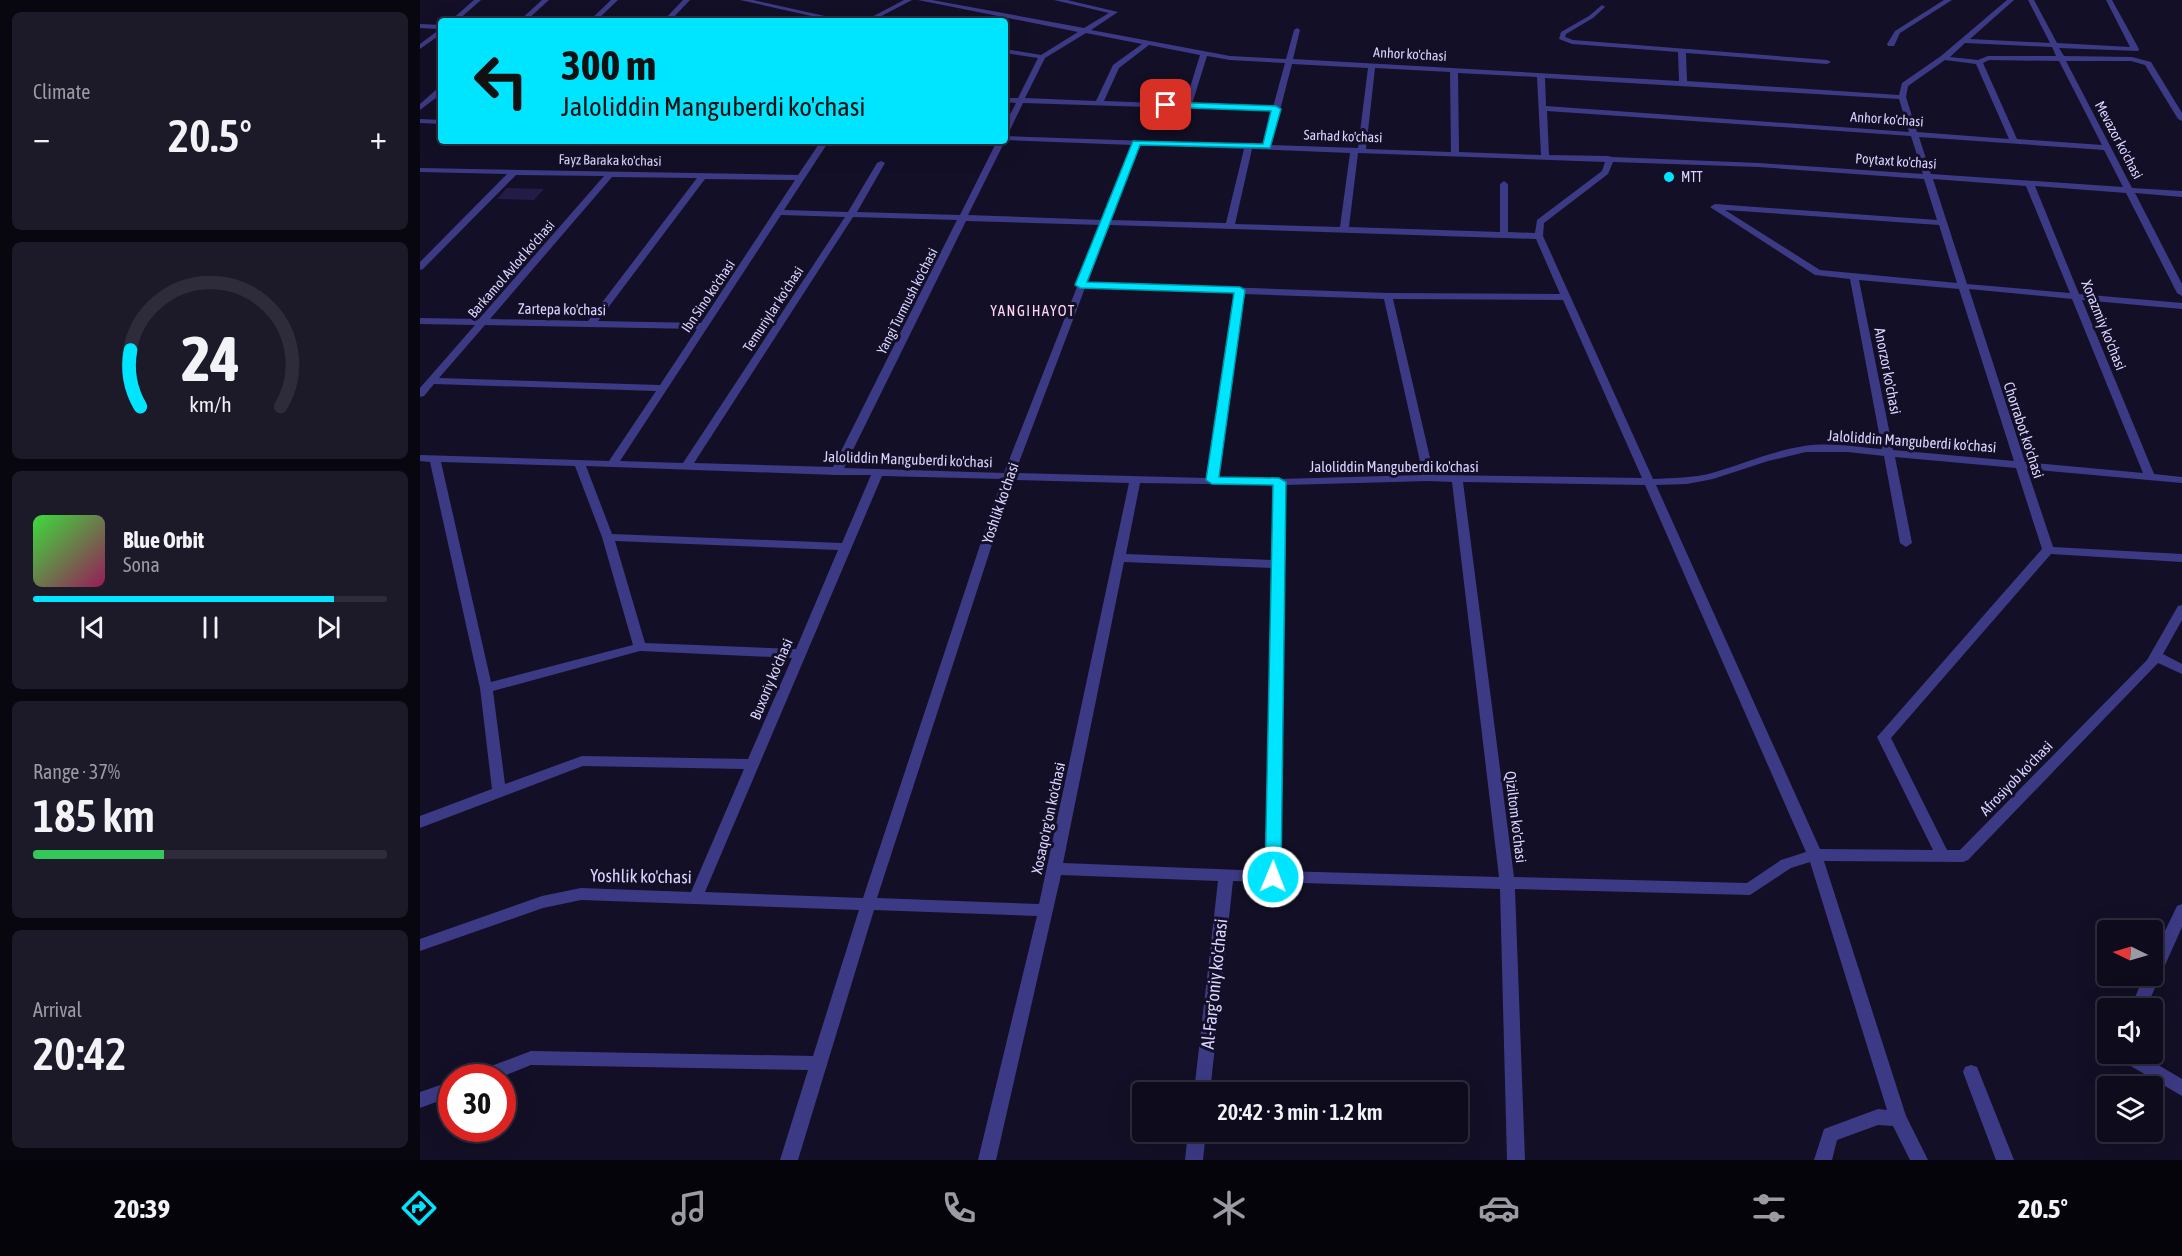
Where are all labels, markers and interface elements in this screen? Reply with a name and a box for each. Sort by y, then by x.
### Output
text: 300 m [561,41,656,89]
icon: left [462,42,540,120]
street label: Anhor ko'chasi [1373,44,1447,64]
pin [1140,79,1191,130]
text: Climate [33,80,90,103]
icon: arrive [1149,88,1182,121]
text: Jaloliddin Manguberdi ko'chasi [561,91,866,122]
street label: Mevazor ko'chasi [2092,98,2146,182]
street label: Anhor ko'chasi [1850,108,1924,130]
text: 20.5° [168,110,252,162]
text: − [33,118,50,156]
text: + [370,118,387,156]
street label: Sarhad ko'chasi [1303,127,1383,145]
street label: Poytaxt ko'chasi [1855,150,1937,172]
street label: Fayz Baraka ko'chasi [558,151,662,169]
place label: MTT [1681,169,1703,185]
marker: MTT [1662,170,1676,184]
street label: Barkamol Avlod ko'chasi [464,217,558,321]
street label: Yangi Turmush ko'chasi [873,245,941,357]
street label: Ibn Sino ko'chasi [678,257,738,335]
street label: Temuriylar ko'chasi [740,263,806,355]
street label: Xorazmiy ko'chasi [2078,277,2130,373]
street label: Zartepa ko'chasi [518,300,606,318]
district label: YANGIHAYOT [990,302,1076,319]
text: 24 [181,324,239,395]
street label: Anorzor ko'chasi [1871,326,1905,416]
street label: Chorrabot ko'chasi [2000,380,2048,480]
text: km/h [189,393,231,418]
street label: Jaloliddin Manguberdi ko'chasi [1827,427,1997,455]
street label: Jaloliddin Manguberdi ko'chasi [823,448,993,470]
street label: Jaloliddin Manguberdi ko'chasi [1309,458,1479,475]
street label: Yoshlik ko'chasi [978,460,1022,546]
text: Blue Orbit [123,527,204,553]
text: Sona [123,553,160,576]
icon: previous [76,611,109,644]
icon: pause [194,611,227,644]
icon: next [312,611,345,644]
street label: Buxoriy ko'chasi [746,636,796,722]
street label: Afrosiyob ko'chasi [1976,737,2056,819]
text: Range · 37% [33,760,120,783]
street label: Xosaqo'rg'on ko'chasi [1028,761,1068,875]
street label: Qiziltom ko'chasi [1502,770,1530,864]
text: 185 km [33,790,155,842]
position arrow [1241,845,1305,909]
street label: Yoshlik ko'chasi [590,865,692,887]
street label: Al-Farg'oniy ko'chasi [1197,918,1231,1050]
north arrow [2097,920,2163,986]
map controls [2097,920,2163,1142]
text: Arrival [33,998,82,1021]
button: sound [2097,998,2163,1064]
text: 20:42 [33,1028,127,1080]
speed limit sign: 30 [438,1064,516,1142]
button: layers [2097,1076,2163,1142]
text: 20:42 · 3 min · 1.2 km [1217,1099,1383,1125]
icon: directions [398,1187,440,1229]
icon: music [668,1187,710,1229]
icon: phone [938,1187,980,1229]
icon: climate [1208,1187,1250,1229]
icon: car [1478,1187,1520,1229]
icon: filters [1748,1187,1790,1229]
text: 20:39 [114,1193,170,1224]
text: 20.5° [2018,1193,2068,1224]

